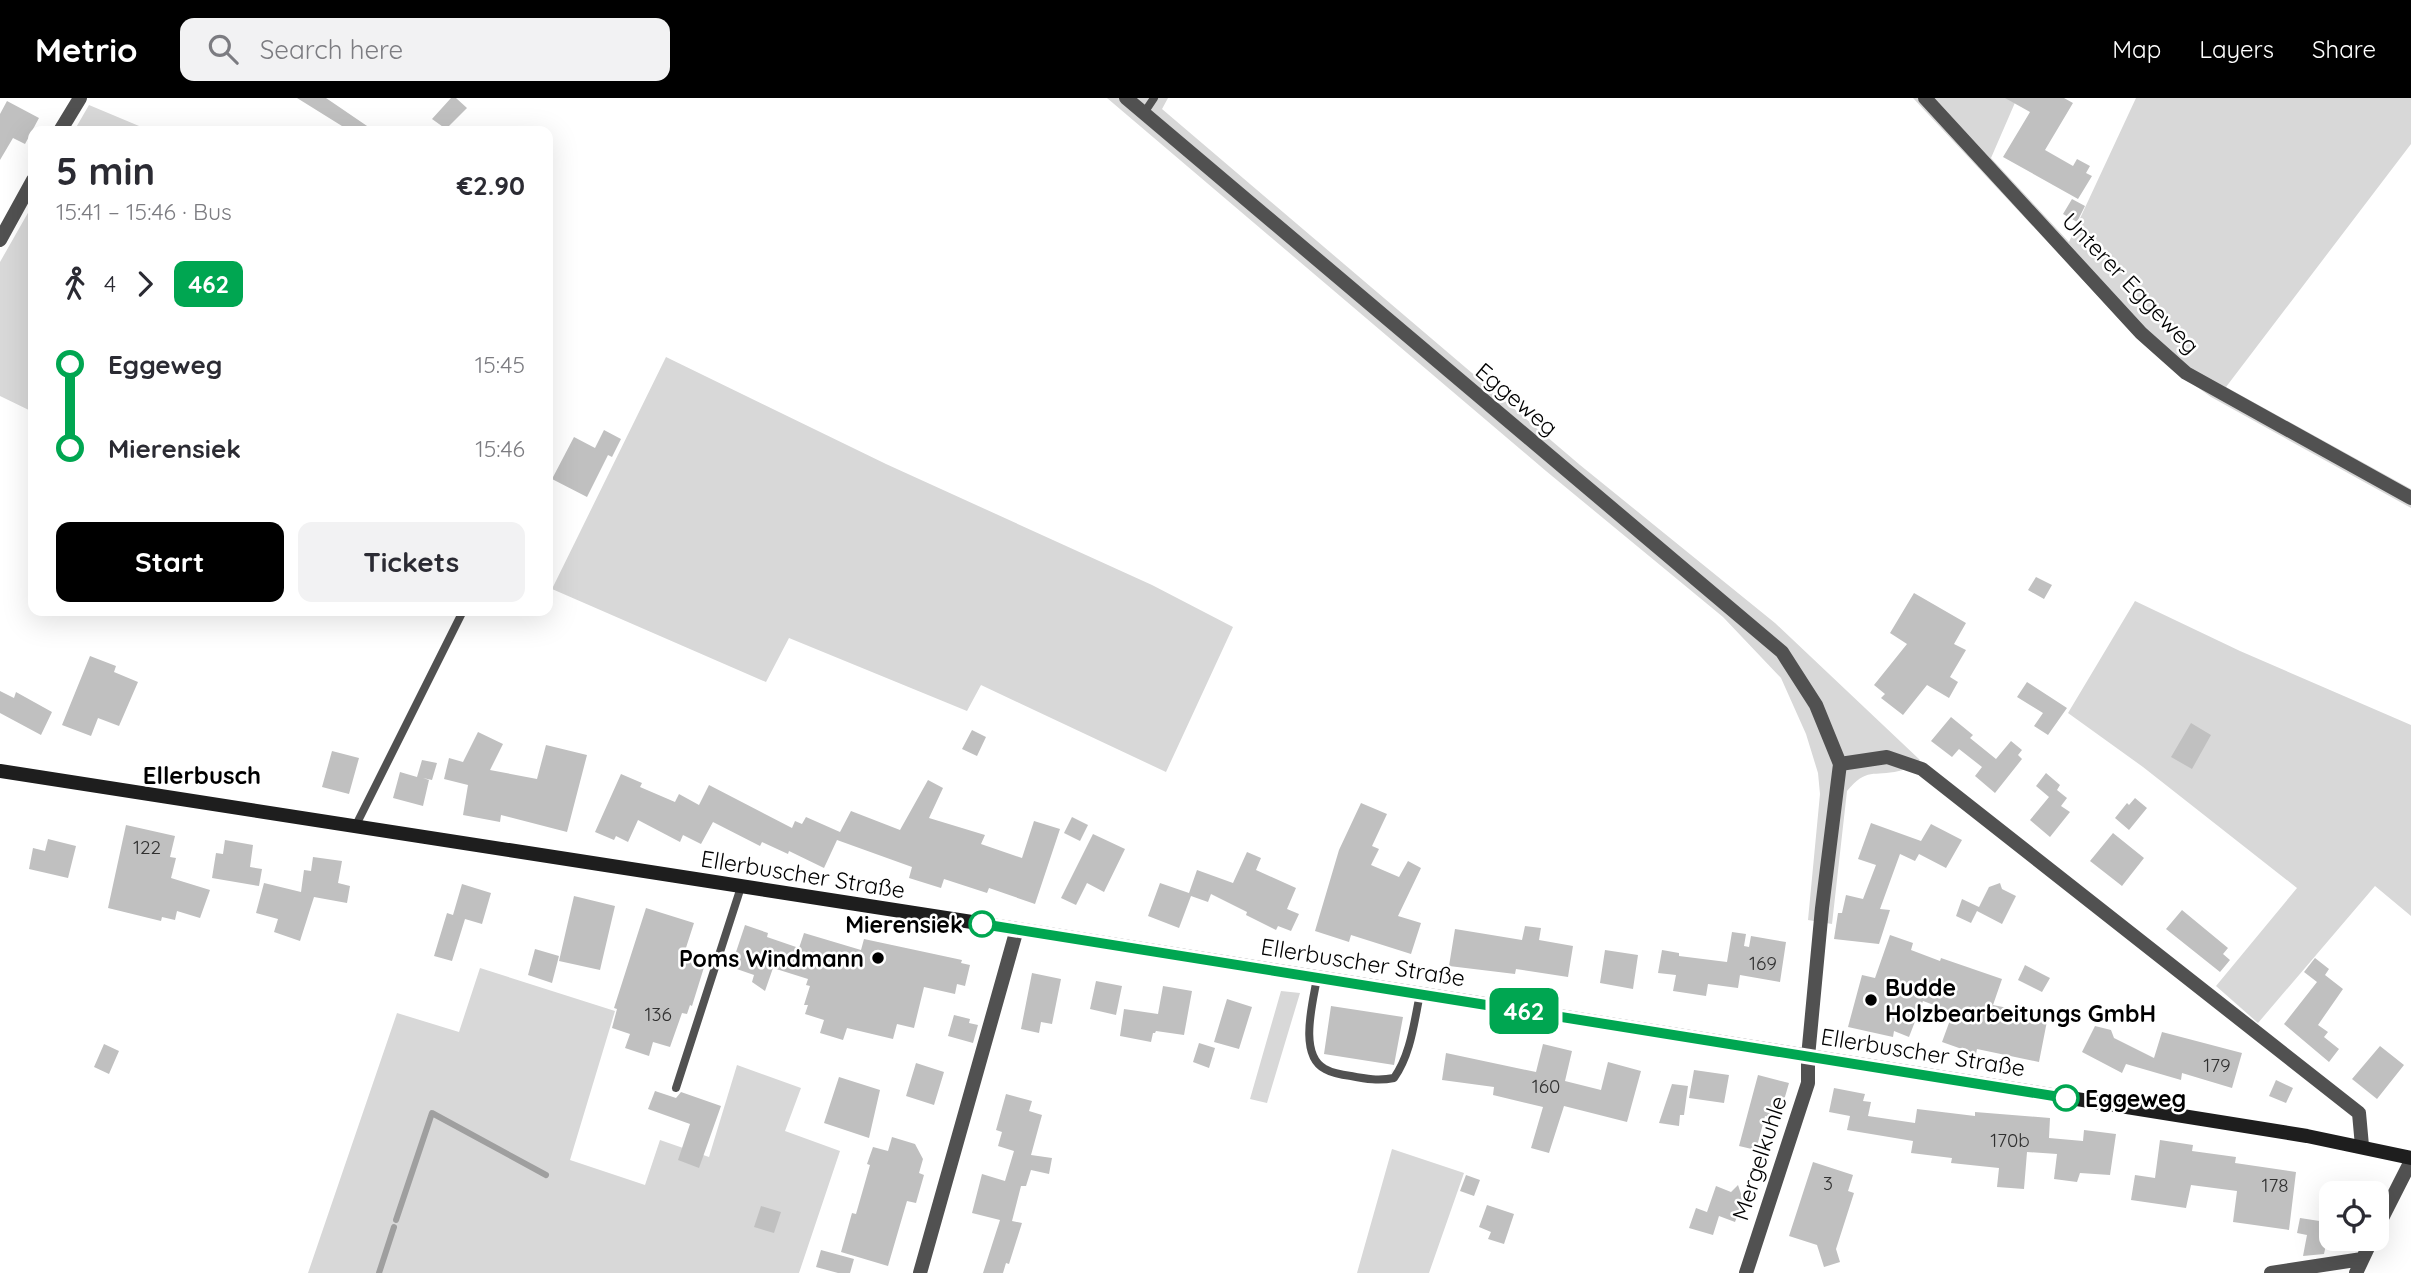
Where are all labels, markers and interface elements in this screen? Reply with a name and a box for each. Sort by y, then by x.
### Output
search box [180,18,670,81]
text: Metrio [35,29,138,70]
icon: search [204,30,242,68]
text: Search here [260,33,403,66]
text: Map [2112,34,2161,64]
text: Layers [2199,34,2274,64]
text: Share [2312,34,2376,64]
text: 5 min [56,147,155,195]
text: €2.90 [457,169,525,202]
text: 15:41 – 15:46 · Bus [56,197,232,226]
street label: Unterer Eggeweg [2056,206,2206,360]
icon: walk [56,265,94,303]
icon: forward [126,265,164,303]
text: 4 [104,269,116,298]
text: 462 [188,269,229,299]
text: Eggeweg [108,348,222,381]
text: 15:45 [475,350,525,379]
street label: Eggeweg [1470,356,1564,442]
text: Mierensiek [108,432,241,465]
text: 15:46 [475,434,525,463]
button: Start [56,522,284,602]
button: Tickets [298,522,525,602]
district label: Ellerbusch [143,760,261,790]
house number: 122 [133,835,161,859]
street label: Ellerbuscher Straße [699,844,907,904]
place label: Mierensiek [845,910,963,939]
marker: Mierensiek [969,911,995,937]
street label: Ellerbuscher Straße [1259,932,1467,992]
place label: Poms Windmann [679,944,864,973]
marker: Poms Windmann [870,950,886,966]
house number: 169 [1749,951,1777,975]
place label: Budde Holzbearbeitungs GmbH [1885,973,2156,1028]
line badge: 462 [1484,988,1564,1034]
marker: Budde Holzbearbeitungs GmbH [1863,992,1879,1008]
text: 462 [1503,996,1545,1026]
house number: 136 [644,1002,672,1026]
street label: Ellerbuscher Straße [1819,1022,2027,1082]
house number: 179 [2203,1053,2231,1077]
house number: 160 [1532,1074,1560,1098]
place label: Eggeweg [2085,1084,2186,1113]
marker: Eggeweg [2053,1085,2079,1111]
street label: Mergelkuhle [1725,1092,1793,1224]
house number: 170b [1990,1128,2030,1152]
house number: 3 [1823,1171,1833,1195]
house number: 178 [2261,1173,2289,1197]
map controls [2319,1181,2389,1251]
button: locate [2319,1181,2389,1251]

